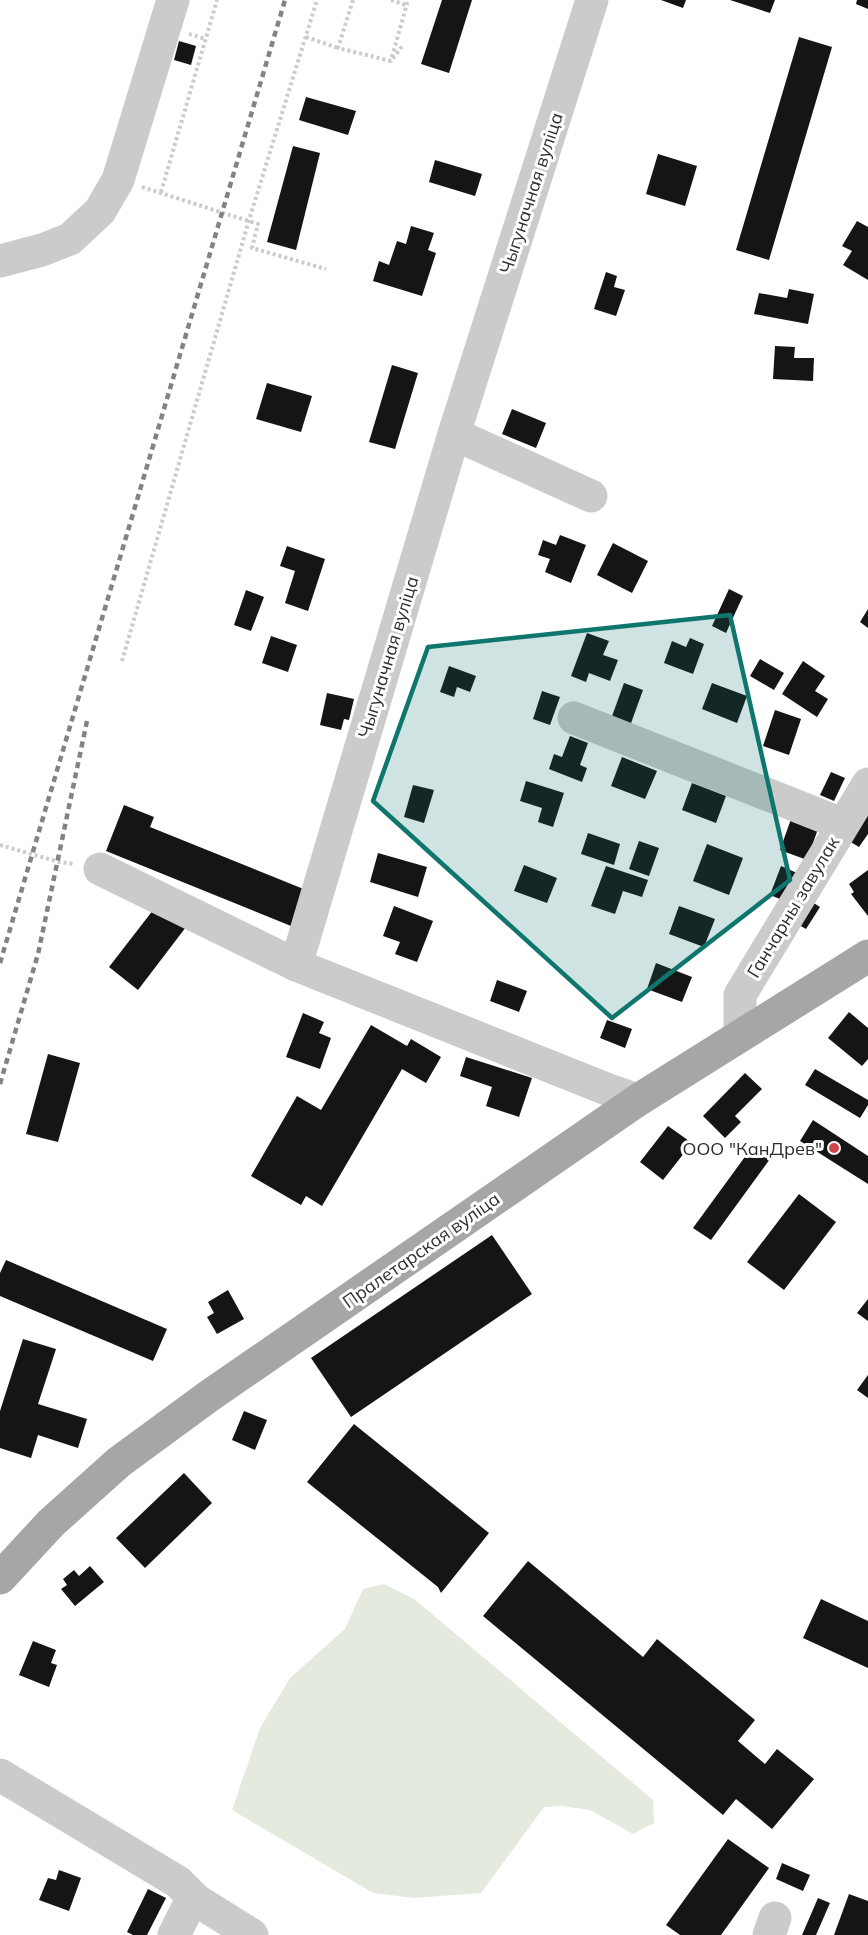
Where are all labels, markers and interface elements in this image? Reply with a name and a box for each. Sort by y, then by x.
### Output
street label: Чыгуначная вуліца [494,110,568,276]
street label: Чыгуначная вуліца [352,573,424,741]
street label: Ганчарны завулак [742,832,844,982]
place label: ООО "КанДрев" [683,1137,822,1160]
marker: ООО "КанДрев" [827,1141,841,1155]
street label: Пралетарская вуліца [338,1187,504,1313]

